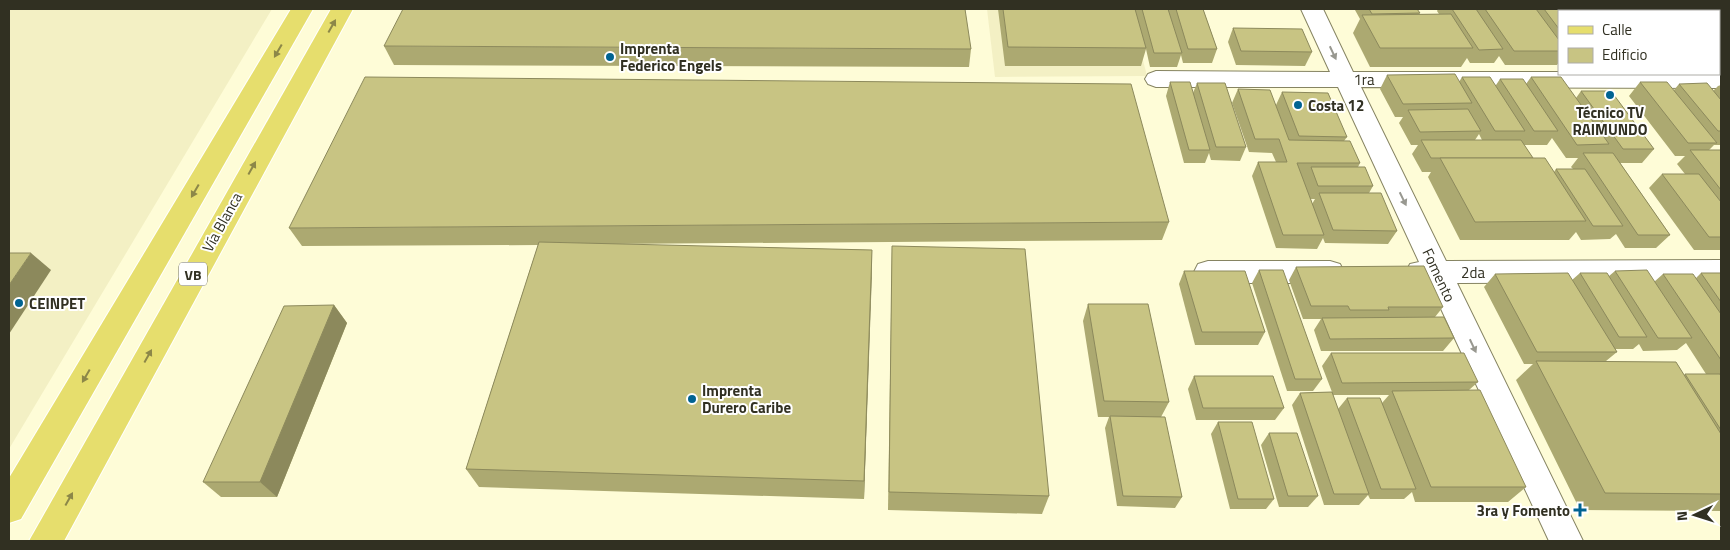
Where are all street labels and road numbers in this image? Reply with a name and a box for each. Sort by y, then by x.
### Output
street label: 1ra [1353,68,1375,91]
street label: Vía Blanca [196,188,248,256]
street label: Fomento [1417,244,1461,306]
street label: 2da [1461,261,1485,284]
road number: VB [179,262,207,286]

